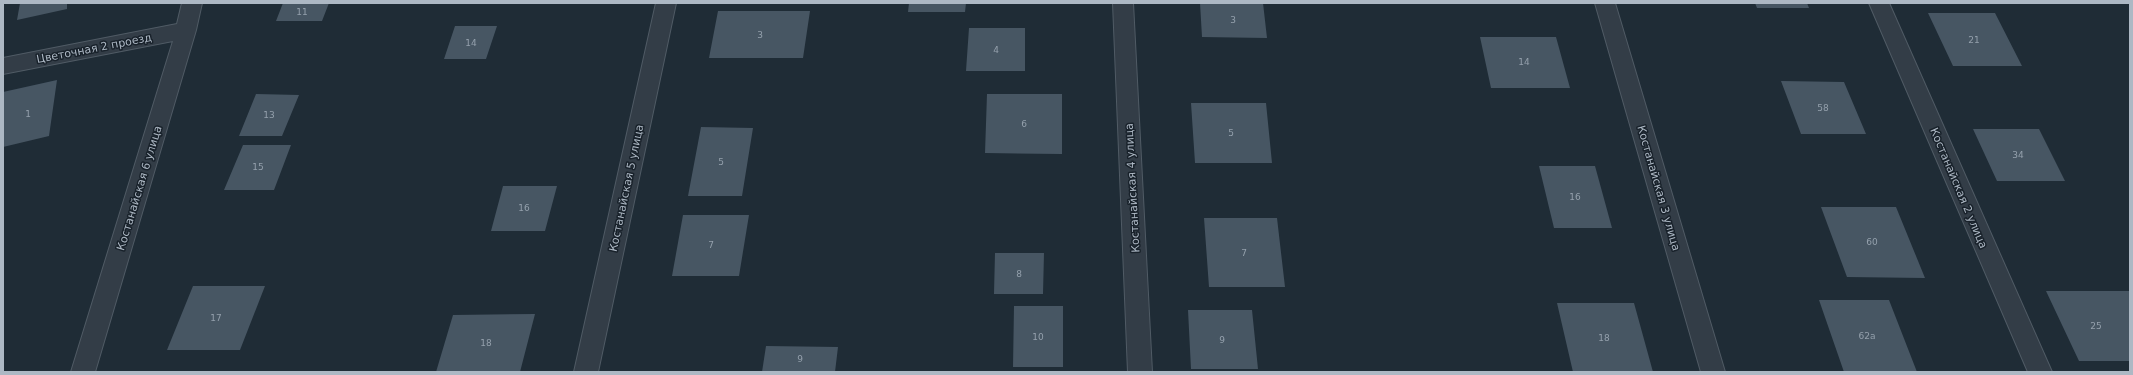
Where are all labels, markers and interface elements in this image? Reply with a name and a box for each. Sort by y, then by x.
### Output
house number: 11 [296,7,308,17]
house number: 3 [1230,15,1236,25]
house number: 3 [757,30,763,40]
street label: Цветочная 2 проезд [35,31,153,66]
house number: 21 [1968,35,1980,45]
house number: 14 [465,38,477,48]
house number: 4 [993,45,999,55]
house number: 14 [1518,57,1530,67]
house number: 58 [1817,103,1829,113]
house number: 1 [25,109,31,119]
house number: 13 [263,110,275,120]
house number: 6 [1021,119,1027,129]
street label: Костанайская 5 улица [607,123,646,253]
street label: Костанайская 4 улица [1123,123,1142,253]
street label: Костанайская 6 улица [114,124,165,252]
street label: Костанайская 3 улица [1634,124,1683,252]
street label: Костанайская 2 улица [1927,126,1990,250]
house number: 5 [1228,128,1234,138]
house number: 34 [2012,150,2024,160]
house number: 5 [718,157,724,167]
house number: 15 [252,162,264,172]
house number: 16 [1569,192,1581,202]
house number: 16 [518,203,530,213]
house number: 60 [1866,237,1878,247]
house number: 7 [708,240,714,250]
house number: 7 [1241,248,1247,258]
house number: 8 [1016,269,1022,279]
house number: 17 [210,313,222,323]
house number: 25 [2090,321,2102,331]
house number: 62а [1859,331,1875,341]
house number: 10 [1032,332,1044,342]
house number: 18 [1598,333,1610,343]
house number: 9 [1219,335,1225,345]
house number: 18 [480,338,492,348]
house number: 9 [797,354,803,364]

